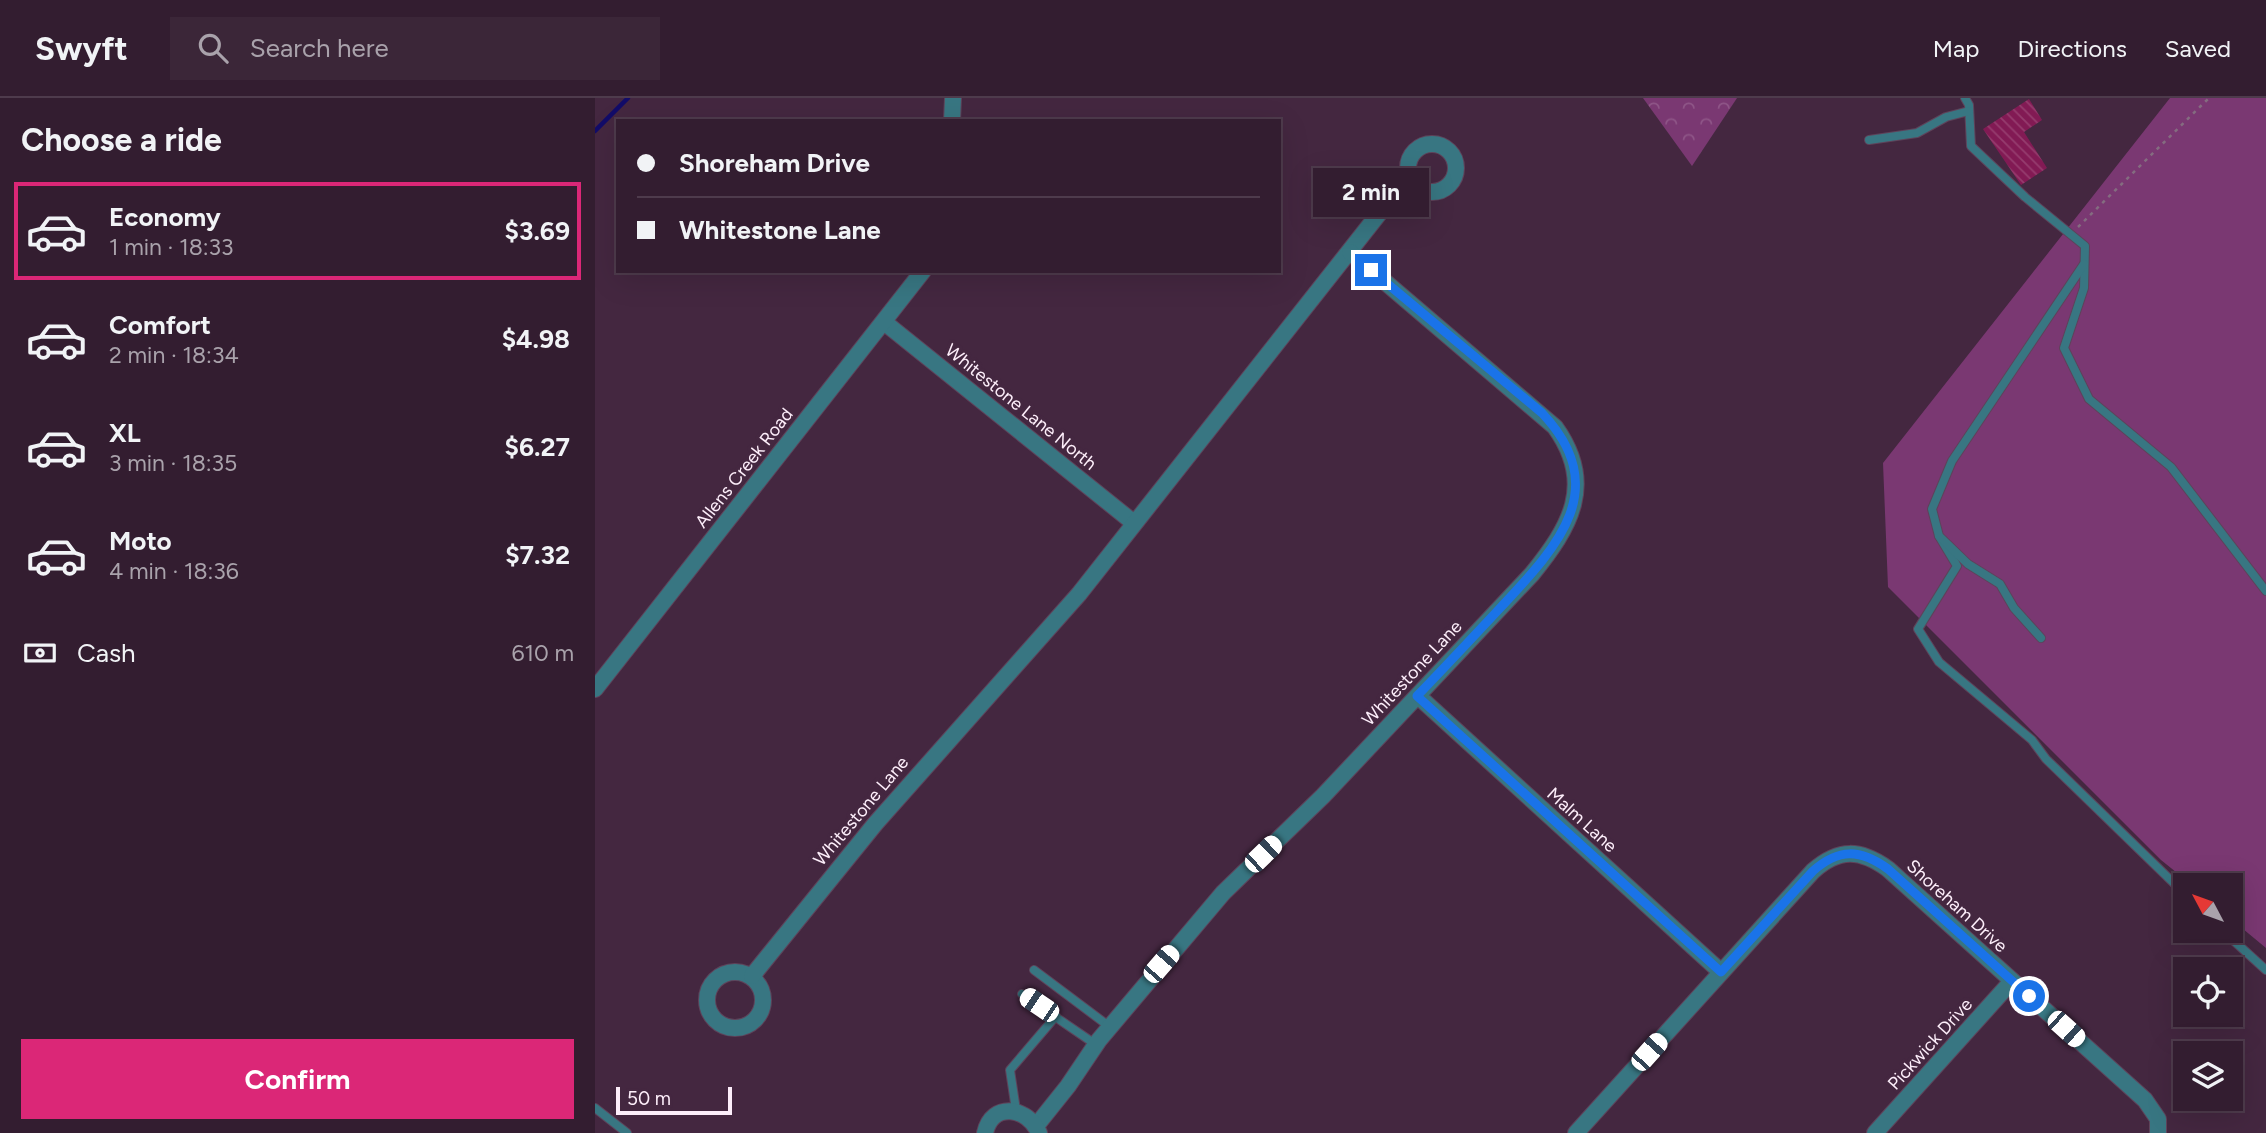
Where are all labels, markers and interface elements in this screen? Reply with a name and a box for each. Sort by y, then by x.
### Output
search box [170,17,660,80]
text: Swyft [35,29,128,68]
icon: search [194,29,232,67]
text: Search here [250,32,389,64]
text: Map [1933,34,1979,63]
text: Directions [2017,34,2127,63]
text: Saved [2165,34,2231,63]
text: Choose a ride [21,121,222,159]
text: Shoreham Drive [679,147,870,179]
callout: 2 min [1313,169,1429,218]
text: 2 min [1342,178,1400,206]
icon: car [25,200,88,263]
text: Economy [109,201,221,233]
text: Whitestone Lane [679,214,881,246]
text: $3.69 [505,215,570,247]
text: 1 min · 18:33 [109,233,234,261]
route end [1355,254,1387,286]
icon: car [25,308,88,371]
text: Comfort [109,309,211,341]
text: $4.98 [502,323,570,355]
street label: Whitestone Lane North [941,339,1101,475]
text: 2 min · 18:34 [109,341,239,369]
street label: Allens Creek Road [690,404,798,532]
icon: car [25,416,88,479]
text: XL [109,417,141,449]
text: $6.27 [505,431,570,463]
text: 3 min · 18:35 [109,449,237,477]
icon: car [25,524,88,587]
text: Moto [109,525,172,557]
text: $7.32 [505,539,570,571]
text: 4 min · 18:36 [109,557,239,585]
street label: Whitestone Lane [1357,615,1467,730]
icon: cash [21,634,59,672]
text: Cash [77,637,136,669]
text: 610 m [511,639,574,667]
street label: Whitestone Lane [809,752,913,870]
street label: Malm Lane [1542,783,1622,857]
car [1241,832,1286,876]
street label: Shoreham Drive [1902,855,2012,957]
north arrow [2173,873,2243,943]
map controls [2173,873,2243,1111]
car [1140,941,1183,987]
button: locate [2173,957,2243,1027]
route start [2013,980,2045,1012]
car [1016,985,1063,1025]
street label: Pickwick Drive [1883,993,1977,1094]
car [2044,1007,2089,1051]
car [1628,1029,1671,1075]
button: Confirm [21,1039,574,1119]
button: layers [2173,1041,2243,1111]
scale bar [616,1084,731,1116]
text: 50 m [627,1087,671,1110]

